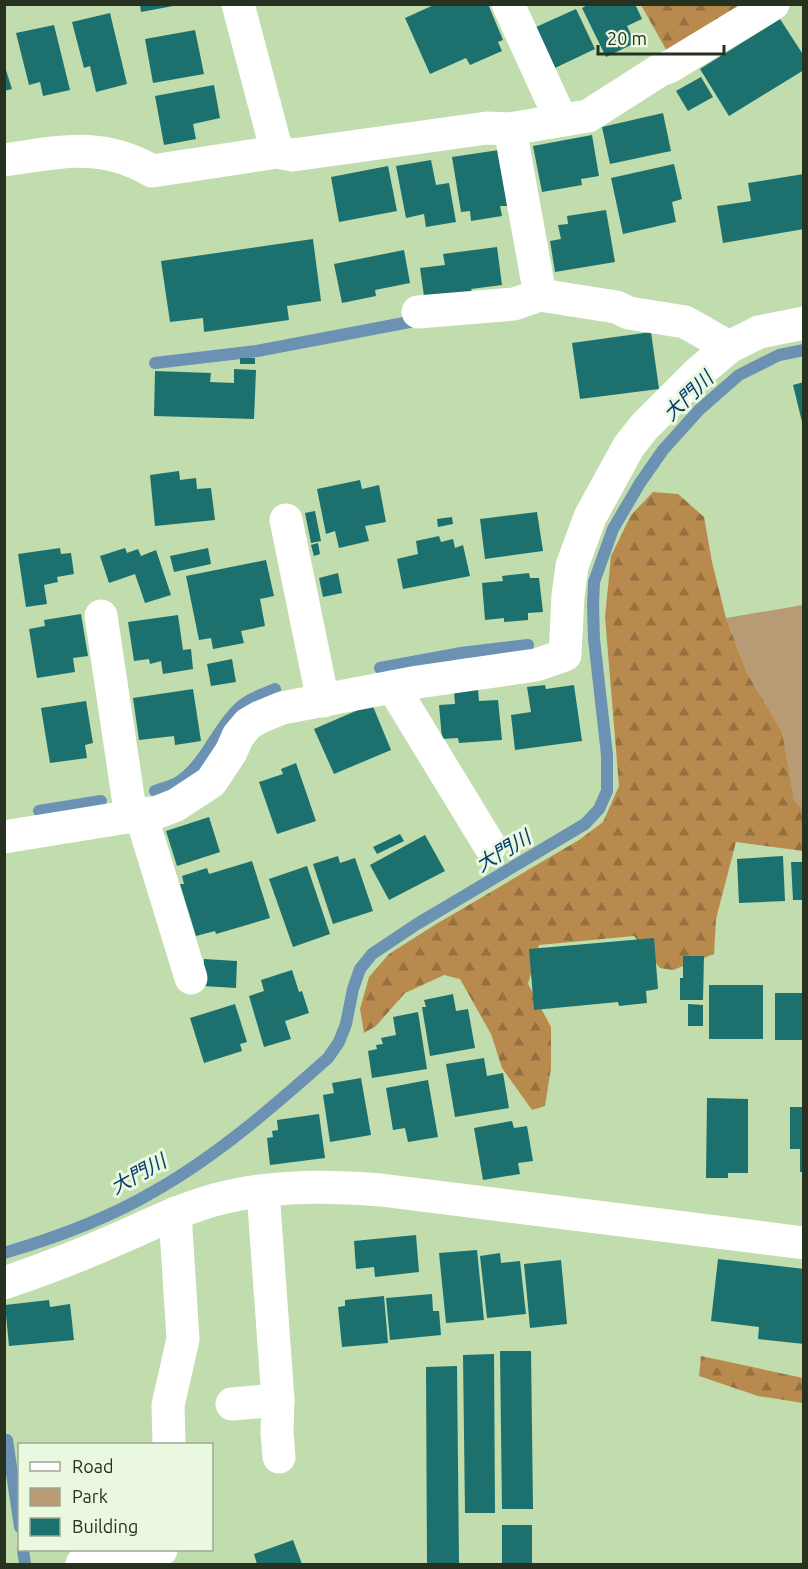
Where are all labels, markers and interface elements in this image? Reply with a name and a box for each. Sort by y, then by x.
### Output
scale bar [598,18,724,56]
text: 20 m [607,28,647,48]
water label: 大門川 [658,365,719,425]
water label: 大門川 [471,824,536,876]
water label: 大門川 [106,1148,171,1198]
legend [18,1443,213,1551]
text: Road [72,1456,114,1476]
text: Park [72,1486,108,1506]
text: Building [72,1516,138,1536]

